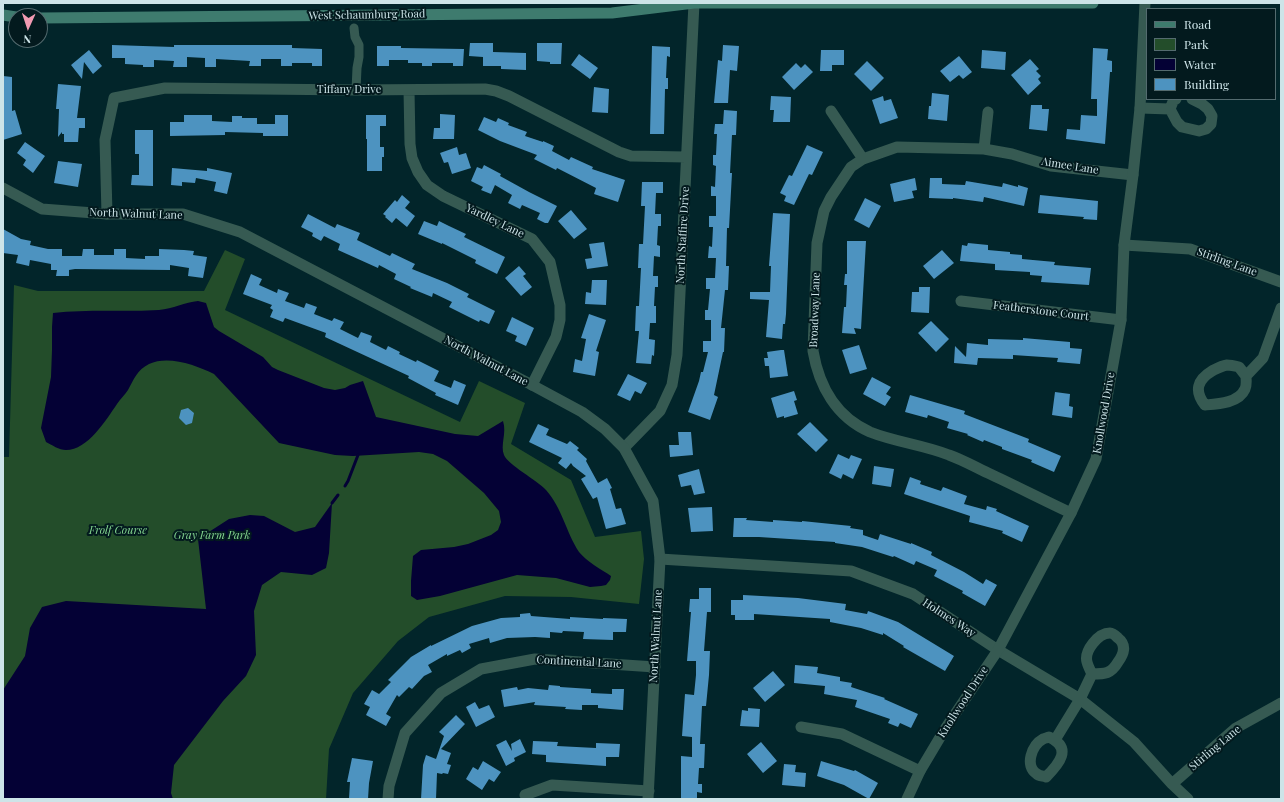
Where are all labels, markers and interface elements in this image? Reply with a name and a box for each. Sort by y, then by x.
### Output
street label: West Schaumburg Road [309,7,425,23]
north arrow [8,8,48,48]
legend [1146,8,1276,100]
text: Road [1184,16,1211,32]
text: N [23,32,32,47]
text: Park [1184,36,1209,52]
text: Water [1184,56,1216,72]
text: Building [1184,76,1229,92]
street label: Tiffany Drive [317,83,381,97]
street label: Aimee Lane [1040,155,1100,177]
street label: North Staffire Drive [674,186,692,284]
street label: Yardley Lane [464,201,526,241]
street label: North Walnut Lane [89,206,183,222]
street label: Stirling Lane [1195,245,1259,279]
street label: Broadway Lane [807,272,823,348]
street label: Featherstone Court [992,299,1090,323]
street label: North Walnut Lane [442,333,530,389]
street label: Knollwood Drive [1090,371,1118,455]
park label: Frolf Course [89,524,147,538]
park label: Gray Farm Park [174,529,250,543]
street label: North Walnut Lane [647,589,665,683]
street label: Holmes Way [920,596,978,640]
street label: Continental Lane [536,653,622,671]
street label: Knollwood Drive [935,664,991,740]
street label: Stirling Lane [1187,723,1243,773]

